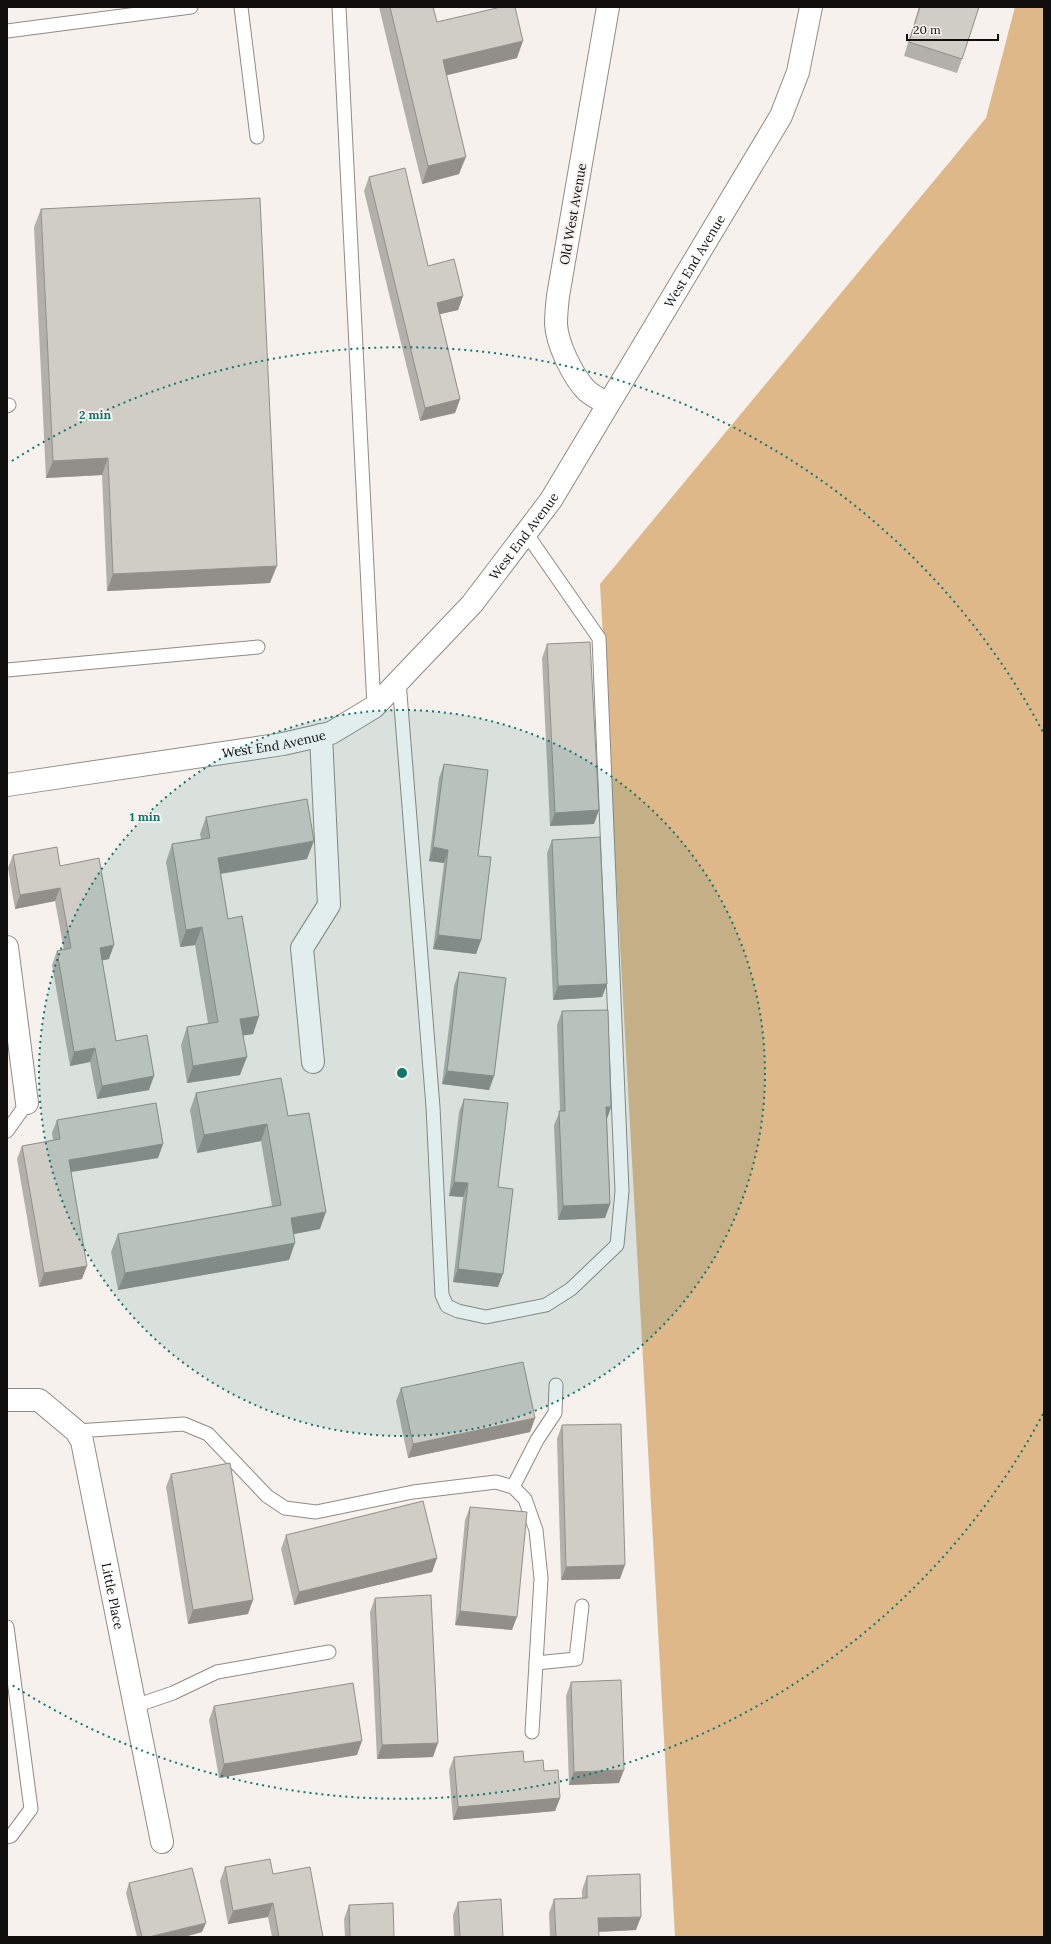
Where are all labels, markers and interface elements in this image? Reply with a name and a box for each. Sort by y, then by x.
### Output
scale bar [907,16,998,42]
text: 20 m [913,22,941,37]
street label: Old West Avenue [556,162,590,266]
street label: West End Avenue [660,211,729,310]
text: 2 min [79,407,111,422]
street label: West End Avenue [485,489,562,583]
street label: West End Avenue [221,726,327,761]
text: 1 min [130,809,161,824]
centre of rings [395,1066,409,1080]
street label: Little Place [98,1561,128,1631]

